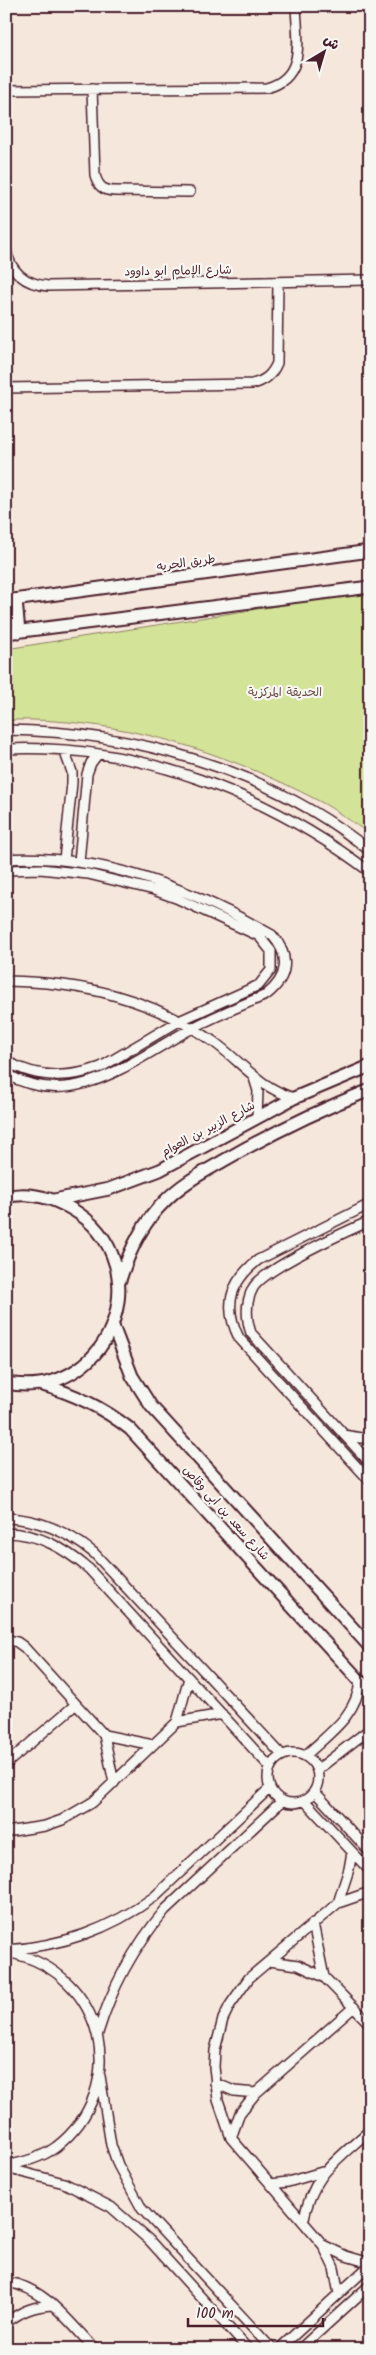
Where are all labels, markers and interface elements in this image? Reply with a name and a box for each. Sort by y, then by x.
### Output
north arrow [298,28,348,78]
text: ش [319,29,344,56]
street label: شارع الإمام ابو داوود [124,261,232,281]
street label: طريق الحريه [155,549,217,577]
park label: الحديقة المركزية [248,683,322,702]
street label: شارع الزبير بن العوام [158,1096,258,1162]
street label: شارع سعد بن ابى وقاص [178,1461,274,1565]
scale bar [188,2295,324,2327]
text: 100 m [196,2302,234,2326]

